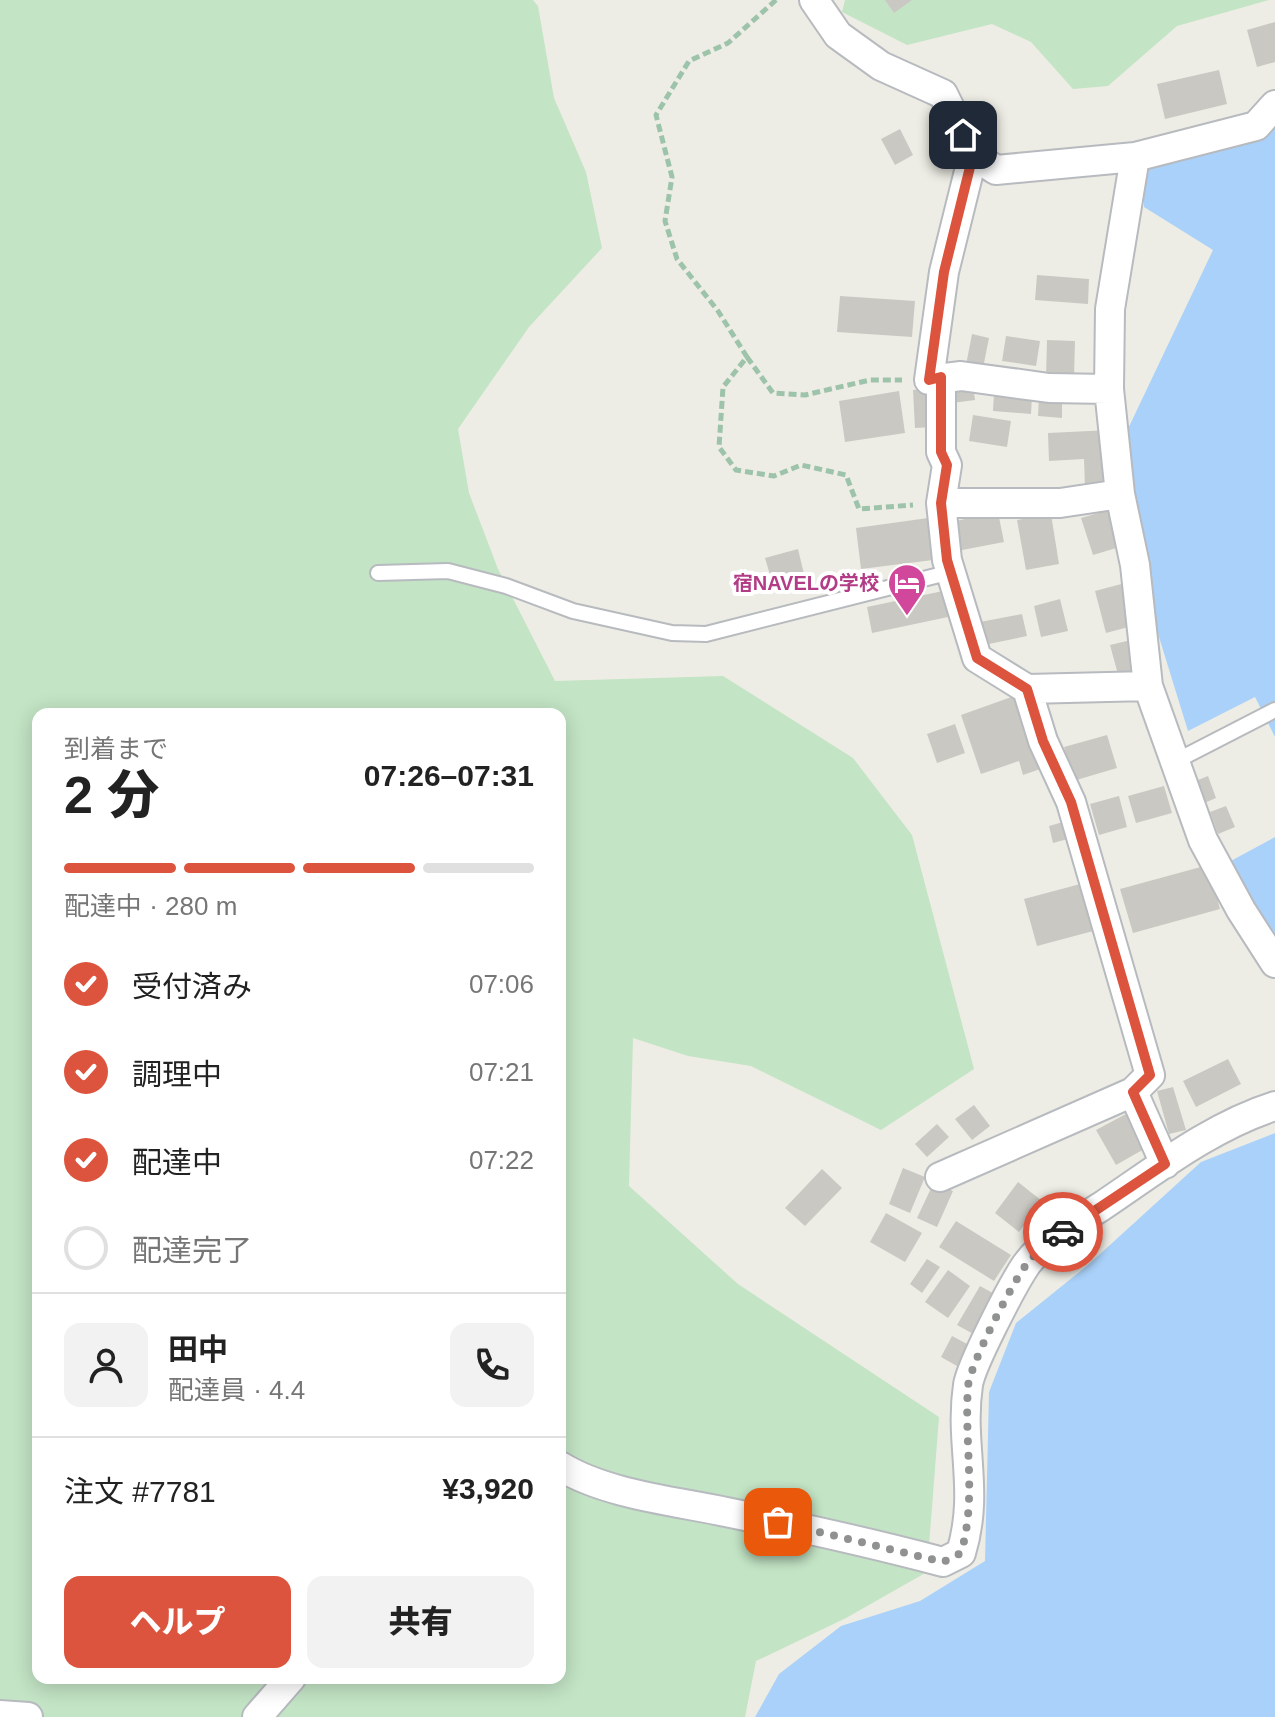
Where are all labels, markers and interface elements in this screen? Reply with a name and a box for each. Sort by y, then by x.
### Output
pin [929,101,997,169]
icon: home [941,113,985,157]
hotel icon: 宿NAVELの学校 [886,562,928,617]
place label: 宿NAVELの学校 [733,572,879,594]
text: 到着まで [64,734,168,764]
text: 07:26–07:31 [364,759,534,792]
text: 2 分 [64,766,159,824]
text: 配達中 · 280 m [64,891,237,921]
icon: check [64,962,108,1006]
text: 07:06 [469,969,534,999]
text: 受付済み [132,970,252,1003]
icon: check [64,1050,108,1094]
text: 07:21 [469,1057,534,1087]
text: 調理中 [132,1058,222,1091]
icon: check [64,1138,108,1182]
text: 07:22 [469,1145,534,1175]
text: 配達中 [132,1146,222,1179]
courier [1023,1192,1103,1272]
icon: car [1041,1210,1085,1254]
text: 配達完了 [132,1234,252,1267]
button: person [64,1323,148,1407]
button: phone [450,1323,534,1407]
text: 田中 [168,1333,228,1366]
text: 配達員 · 4.4 [168,1375,305,1405]
text: ¥3,920 [442,1472,534,1505]
text: 注文 #7781 [64,1475,216,1508]
pin [744,1488,812,1556]
icon: bag [756,1500,800,1544]
button: ヘルプ [64,1576,291,1668]
button: 共有 [307,1576,534,1668]

